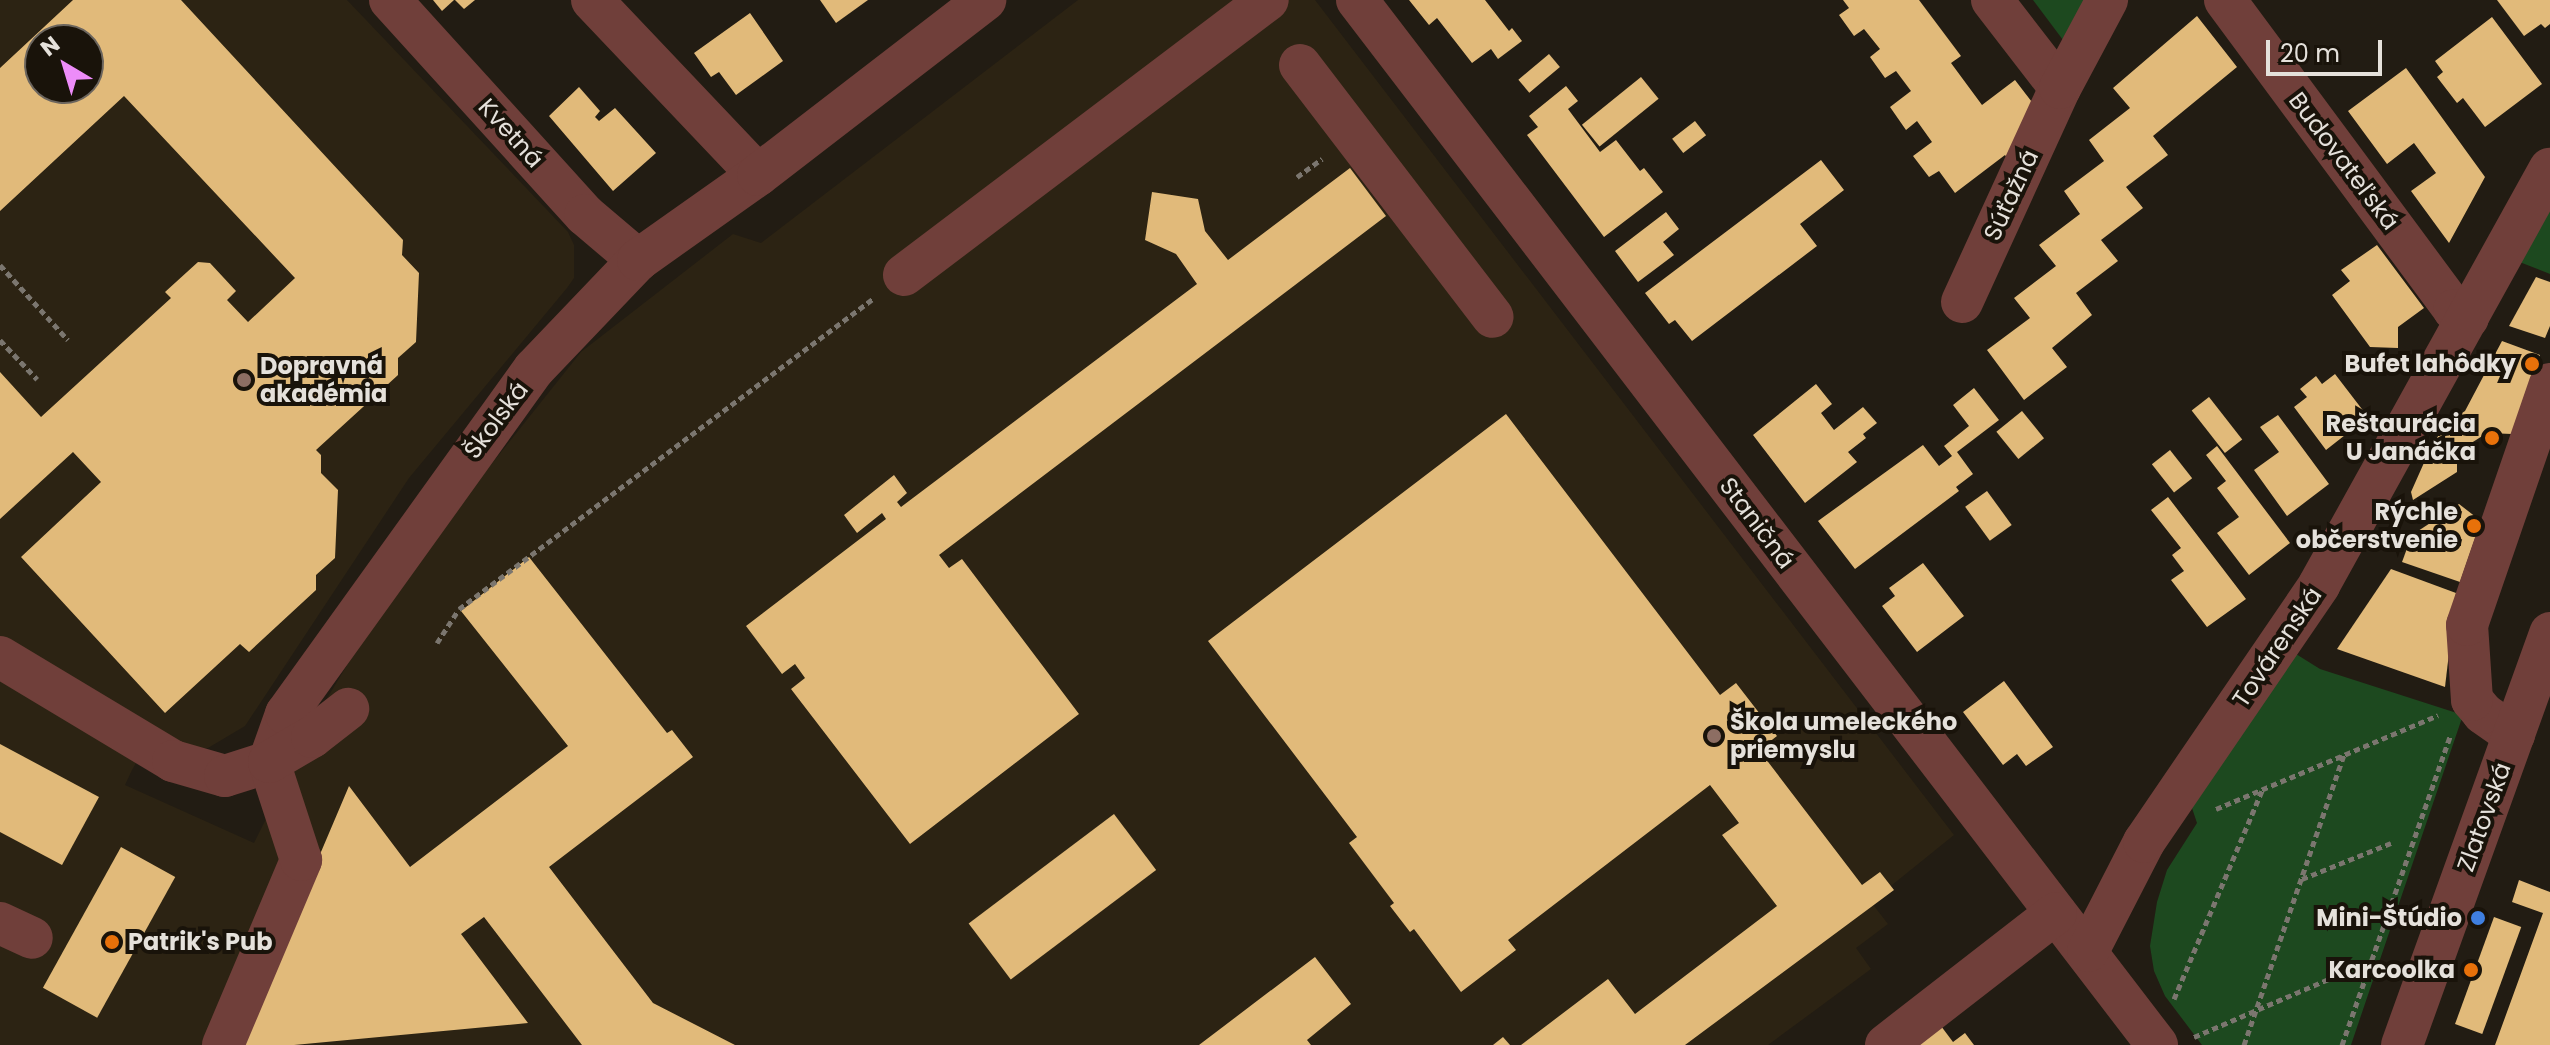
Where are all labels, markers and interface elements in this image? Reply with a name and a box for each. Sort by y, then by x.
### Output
north arrow [24,24,104,104]
scale bar [2270,24,2386,74]
text: N [34,29,66,64]
text: 20 m [2280,37,2340,70]
street label: Budovateľská [2283,86,2405,236]
street label: Kvetná [473,93,549,173]
street label: Súťažná [1977,145,2045,245]
place label: Bufet lahôdky [2345,350,2516,378]
place label: Dopravná akadémia [260,352,387,408]
marker: Bufet lahôdky [2523,355,2541,373]
marker: Dopravná akadémia [235,371,253,389]
street label: Školská [458,376,534,464]
place label: Reštaurácia U Janáčka [2325,410,2476,466]
marker: Reštaurácia U Janáčka [2483,429,2501,447]
street label: Staničná [1713,472,1801,574]
place label: Rýchle občerstvenie [2296,498,2458,554]
marker: Rýchle občerstvenie [2465,517,2483,535]
street label: Továrenská [2226,582,2328,712]
place label: Škola umeleckého priemyslu [1730,708,1957,764]
marker: Škola umeleckého priemyslu [1705,727,1723,745]
street label: Zlatovská [2451,759,2517,875]
place label: Mini-Štúdio [2316,904,2462,932]
marker: Mini-Štúdio [2469,909,2487,927]
place label: Patrik's Pub [128,928,272,956]
marker: Patrik's Pub [103,933,121,951]
place label: Karcoolka [2328,956,2455,984]
marker: Karcoolka [2462,961,2480,979]

